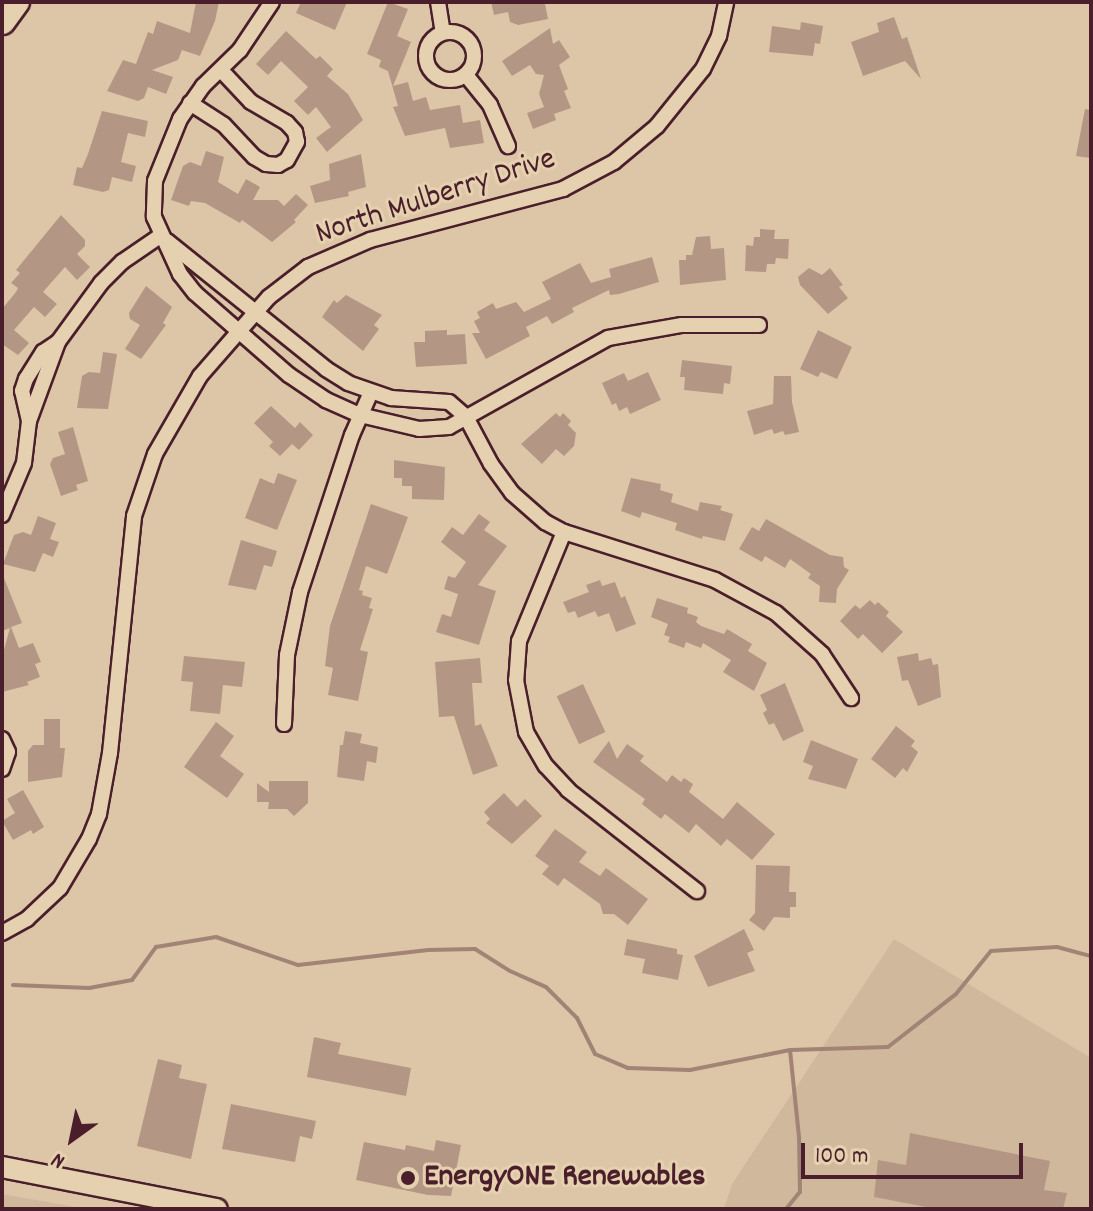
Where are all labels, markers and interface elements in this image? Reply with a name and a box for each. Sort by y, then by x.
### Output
street label: North Mulberry Drive [311,141,561,255]
north arrow [32,1099,112,1179]
scale bar [805,1127,1027,1177]
text: 100 m [815,1140,868,1174]
text: N [46,1144,72,1176]
place label: EnergyONE Renewables [424,1159,705,1197]
marker: EnergyONE Renewables [399,1169,417,1187]

